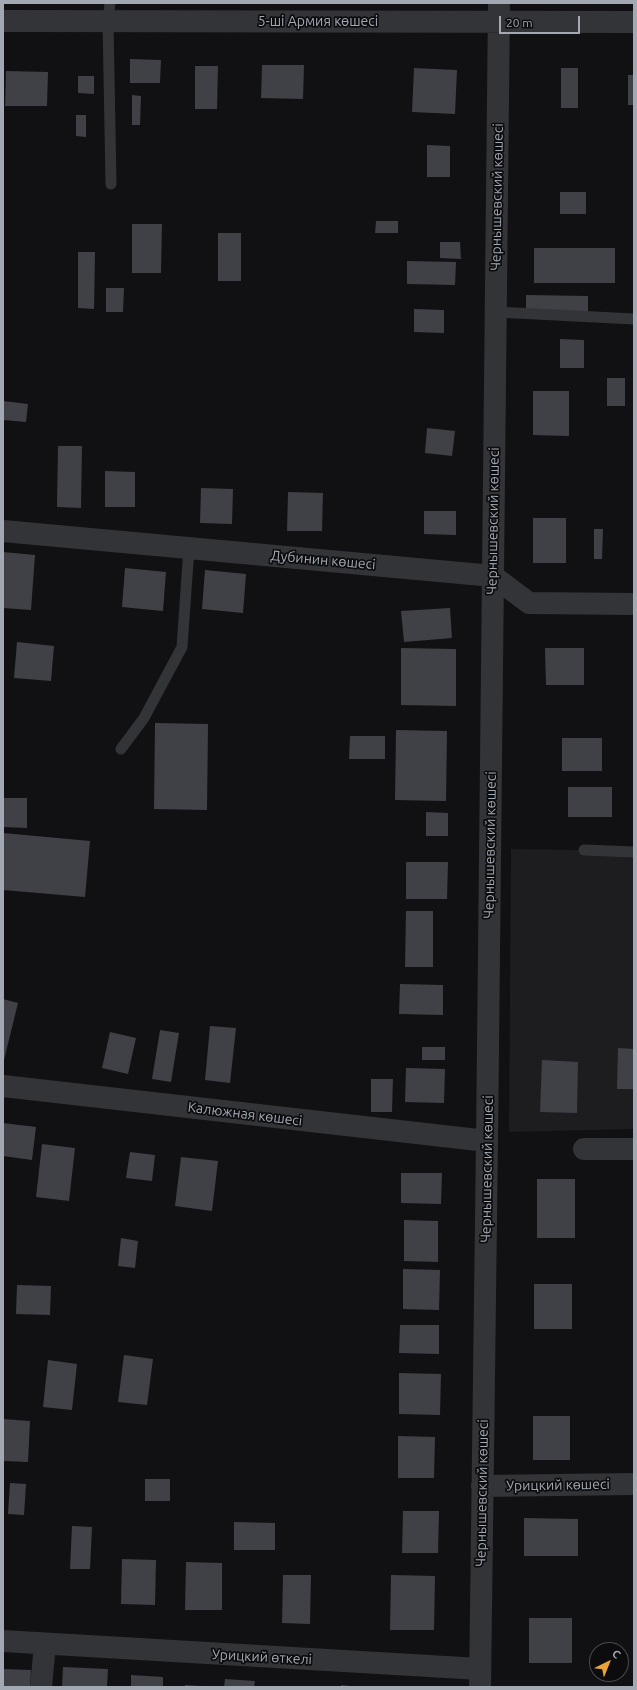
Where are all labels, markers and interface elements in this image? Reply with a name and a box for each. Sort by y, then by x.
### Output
scale bar [501,8,582,34]
street label: 5-ші Армия көшесі [258,13,378,29]
text: 20 m [506,16,533,29]
street label: Чернышевский көшесі [487,123,507,271]
street label: Чернышевский көшесі [483,447,503,595]
street label: Дубинин көшесі [270,547,376,573]
street label: Чернышевский көшесі [480,771,500,919]
street label: Чернышевский көшесі [477,1095,497,1243]
street label: Калюжная көшесі [187,1099,303,1129]
street label: Чернышевский көшесі [472,1419,492,1567]
street label: Урицкий көшесі [506,1476,610,1494]
north arrow [589,1642,629,1682]
street label: Урицкий өткелі [212,1646,312,1668]
text: С [610,1647,623,1661]

